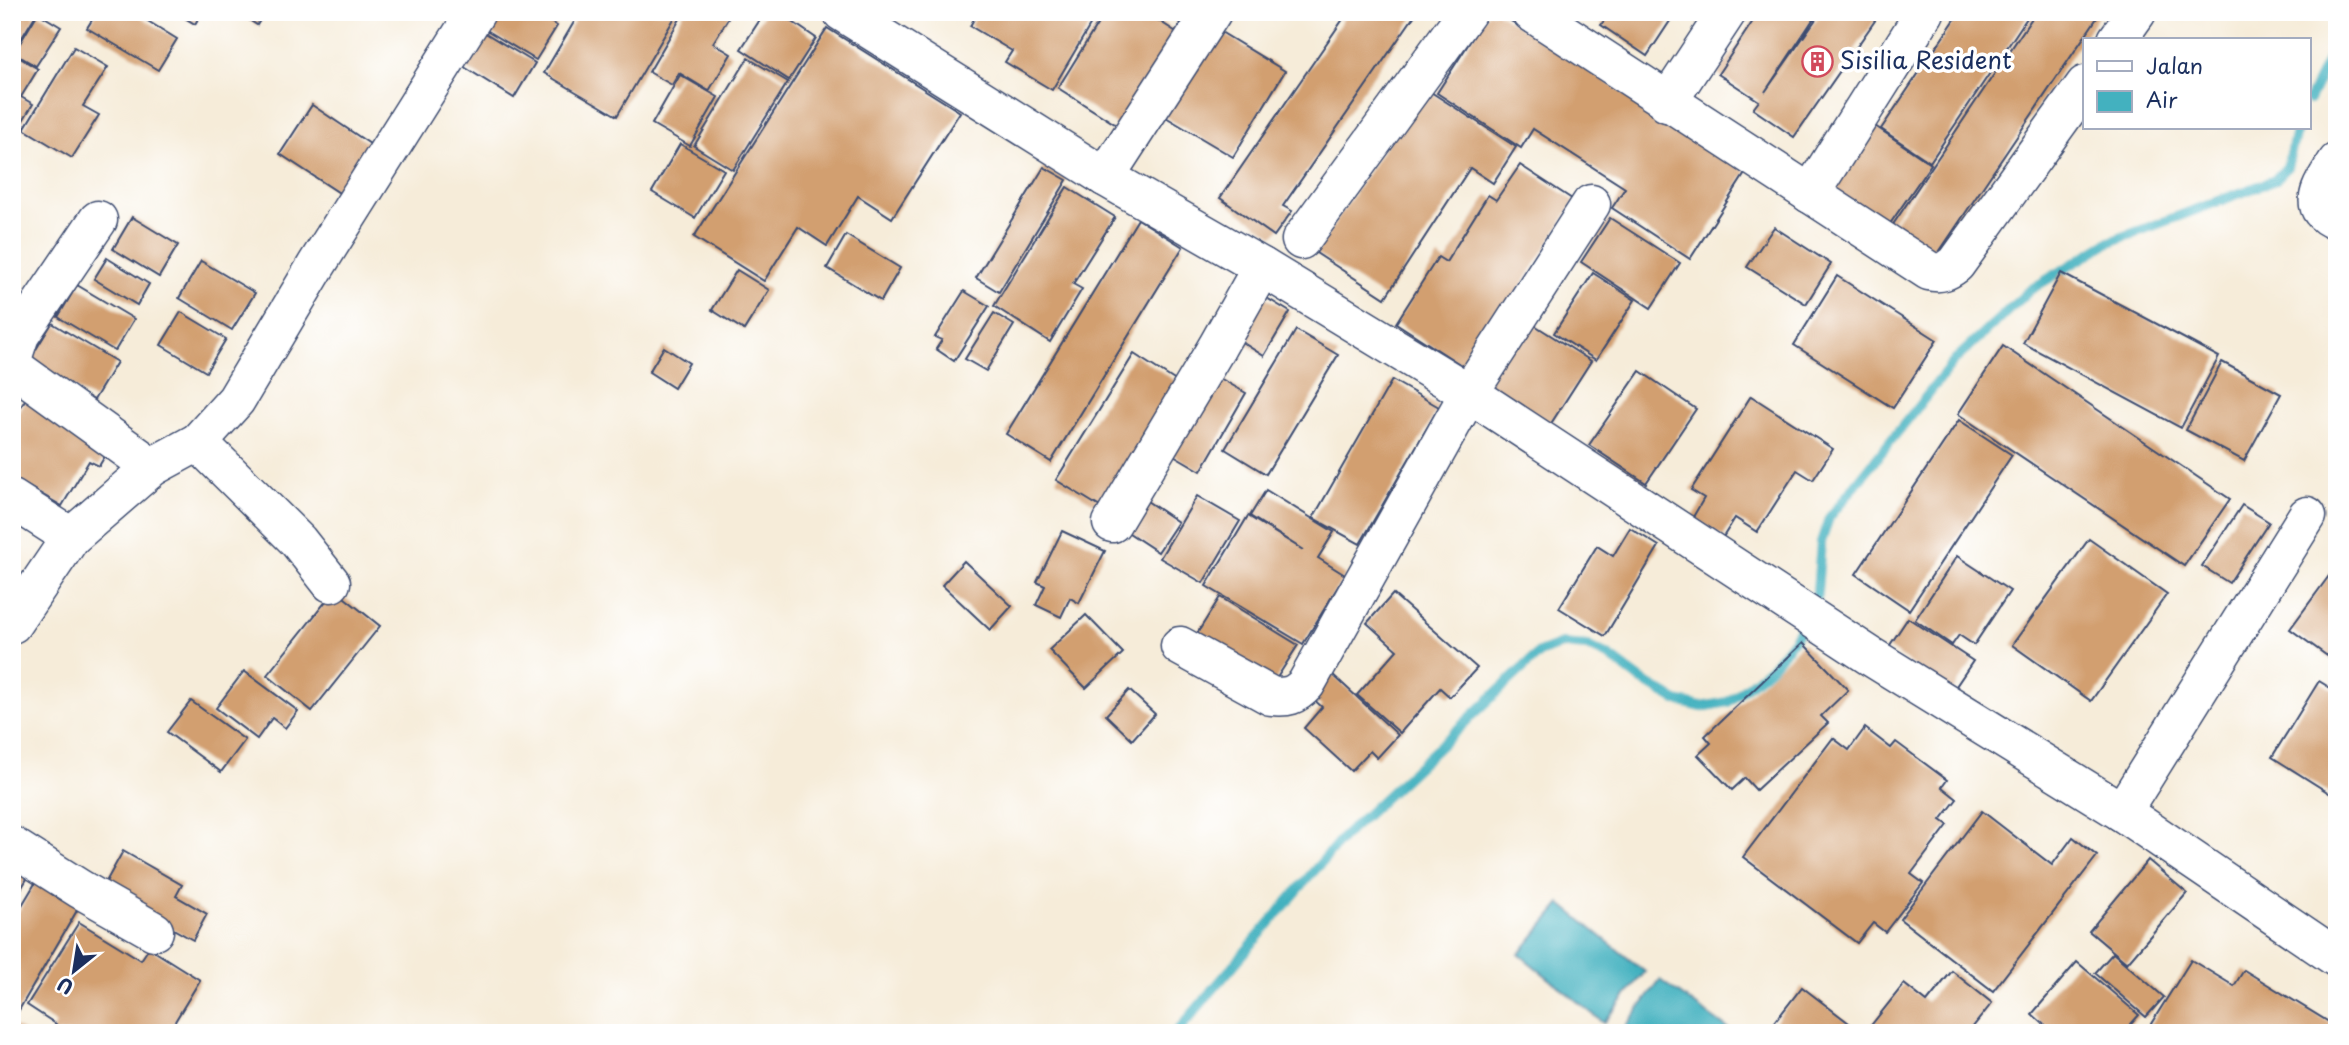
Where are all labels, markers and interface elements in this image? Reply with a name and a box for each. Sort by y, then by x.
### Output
legend [2083,38,2310,130]
place label: Sisilia Resident [1840,41,2012,77]
building icon: Sisilia Resident [1800,44,1834,78]
text: Jalan [2146,49,2203,81]
text: Air [2146,83,2178,115]
north arrow [38,936,108,1006]
text: U [52,971,78,1002]

